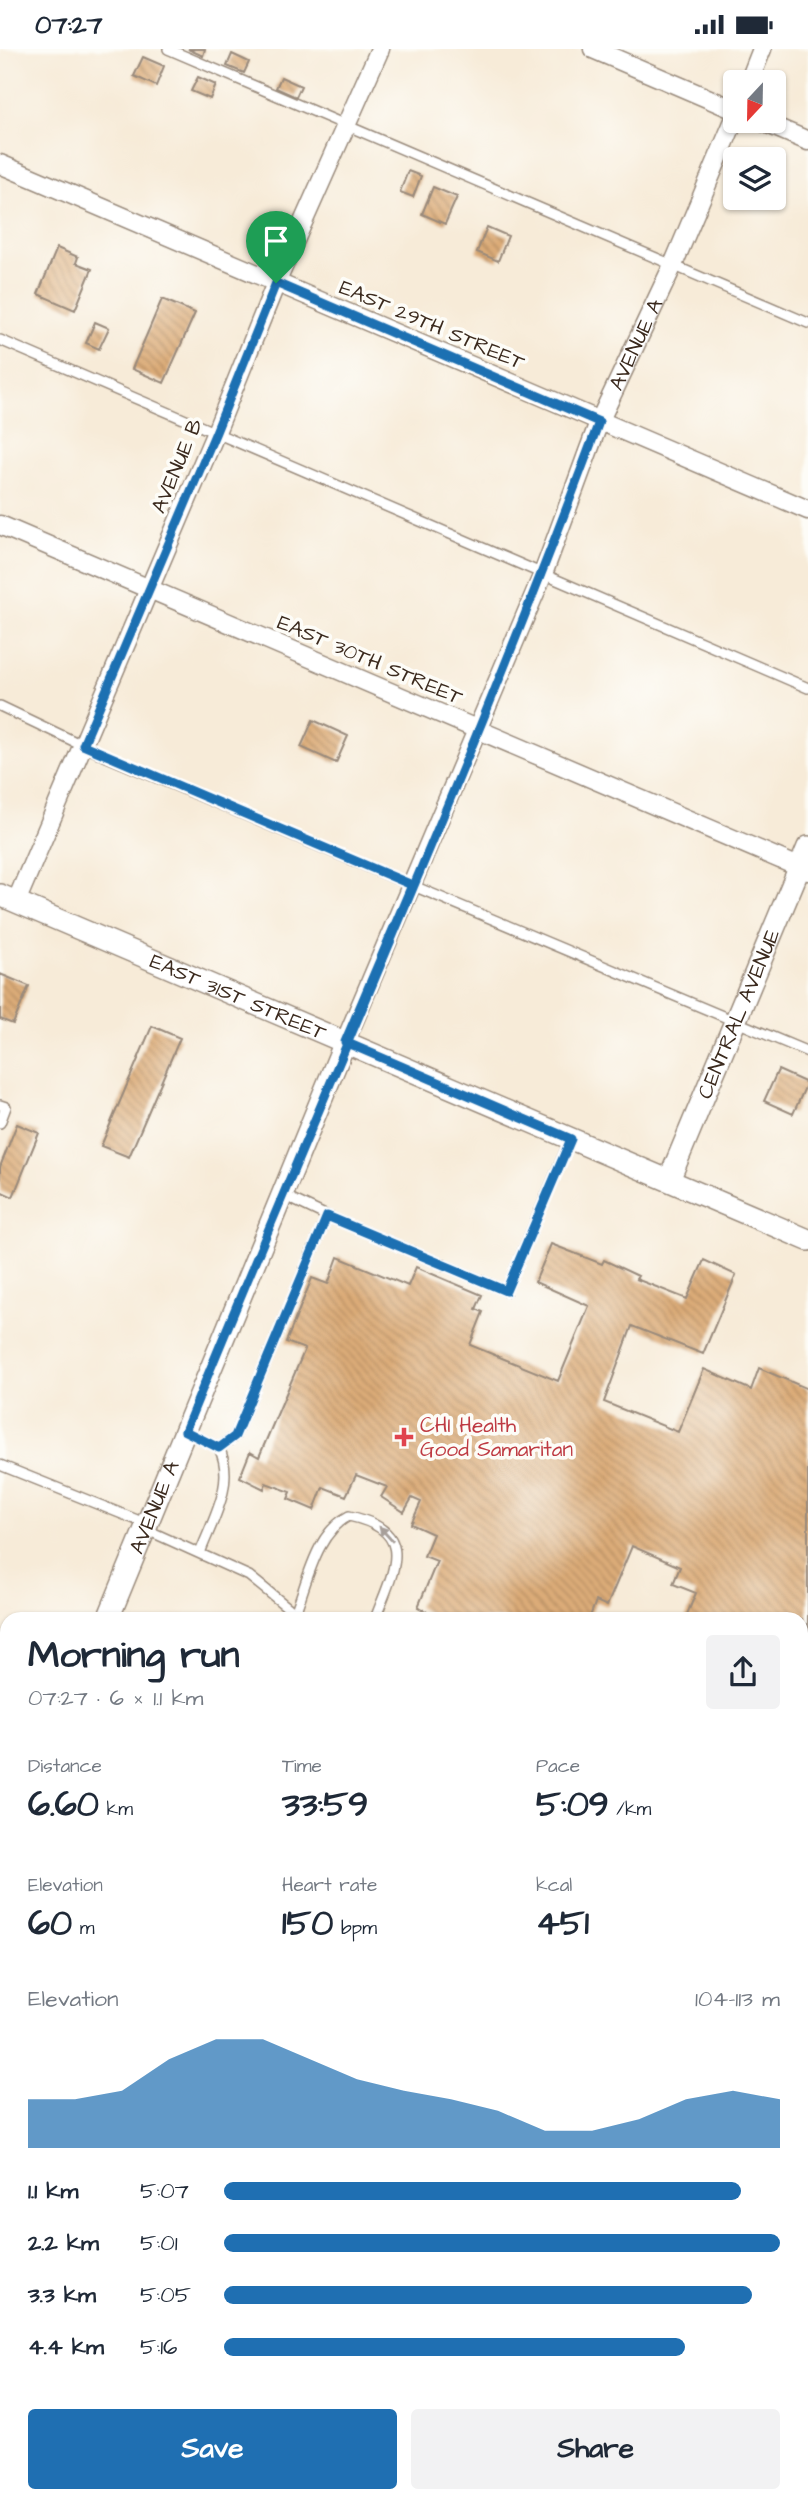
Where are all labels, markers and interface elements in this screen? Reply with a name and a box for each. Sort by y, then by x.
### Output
text: 07:27 [35,7,103,43]
north arrow [723,70,786,133]
map controls [723,70,786,210]
button: layers [723,147,786,210]
pin [246,211,306,283]
icon: arrive [257,222,295,260]
street label: EAST 29TH STREET [335,273,530,377]
street label: AVENUE A [602,293,670,395]
street label: AVENUE B [144,414,210,518]
street label: EAST 30TH STREET [273,608,468,712]
street label: CENTRAL AVENUE [690,924,787,1103]
street label: EAST 31ST STREET [146,946,332,1047]
place label: CHI Health Good Samaritan [420,1411,573,1464]
marker: CHI Health Good Samaritan [394,1427,414,1447]
street label: AVENUE A [122,1456,186,1558]
one-way arrow [378,1525,394,1543]
text: Morning run [28,1630,240,1682]
button: share [706,1635,780,1709]
text: 07:27 · 6 × 1.1 km [28,1682,204,1714]
text: Distance [28,1753,102,1780]
text: Time [282,1753,322,1780]
text: Pace [536,1753,580,1780]
text: 6.60 [28,1780,99,1829]
text: 33:59 [282,1780,368,1829]
text: 5:09 [536,1780,609,1829]
text: km [99,1796,133,1823]
text: /km [609,1796,651,1823]
text: Elevation [28,1872,103,1899]
text: Heart rate [282,1872,377,1899]
text: kcal [536,1872,572,1899]
text: 60 [28,1899,72,1948]
text: 150 [282,1899,333,1948]
text: 451 [536,1899,589,1948]
text: m [72,1915,94,1942]
text: bpm [333,1915,377,1942]
text: Elevation [28,1983,119,2015]
text: 104–113 m [695,1983,780,2015]
text: 1.1 km [28,2175,78,2207]
text: 5:07 [140,2175,189,2207]
text: 2.2 km [28,2227,99,2259]
text: 5:01 [140,2227,178,2259]
text: 3.3 km [28,2279,96,2311]
text: 5:05 [140,2279,191,2311]
text: 4.4 km [28,2331,104,2363]
text: 5:16 [140,2331,178,2363]
button: Save [28,2409,397,2489]
button: Share [411,2409,780,2489]

